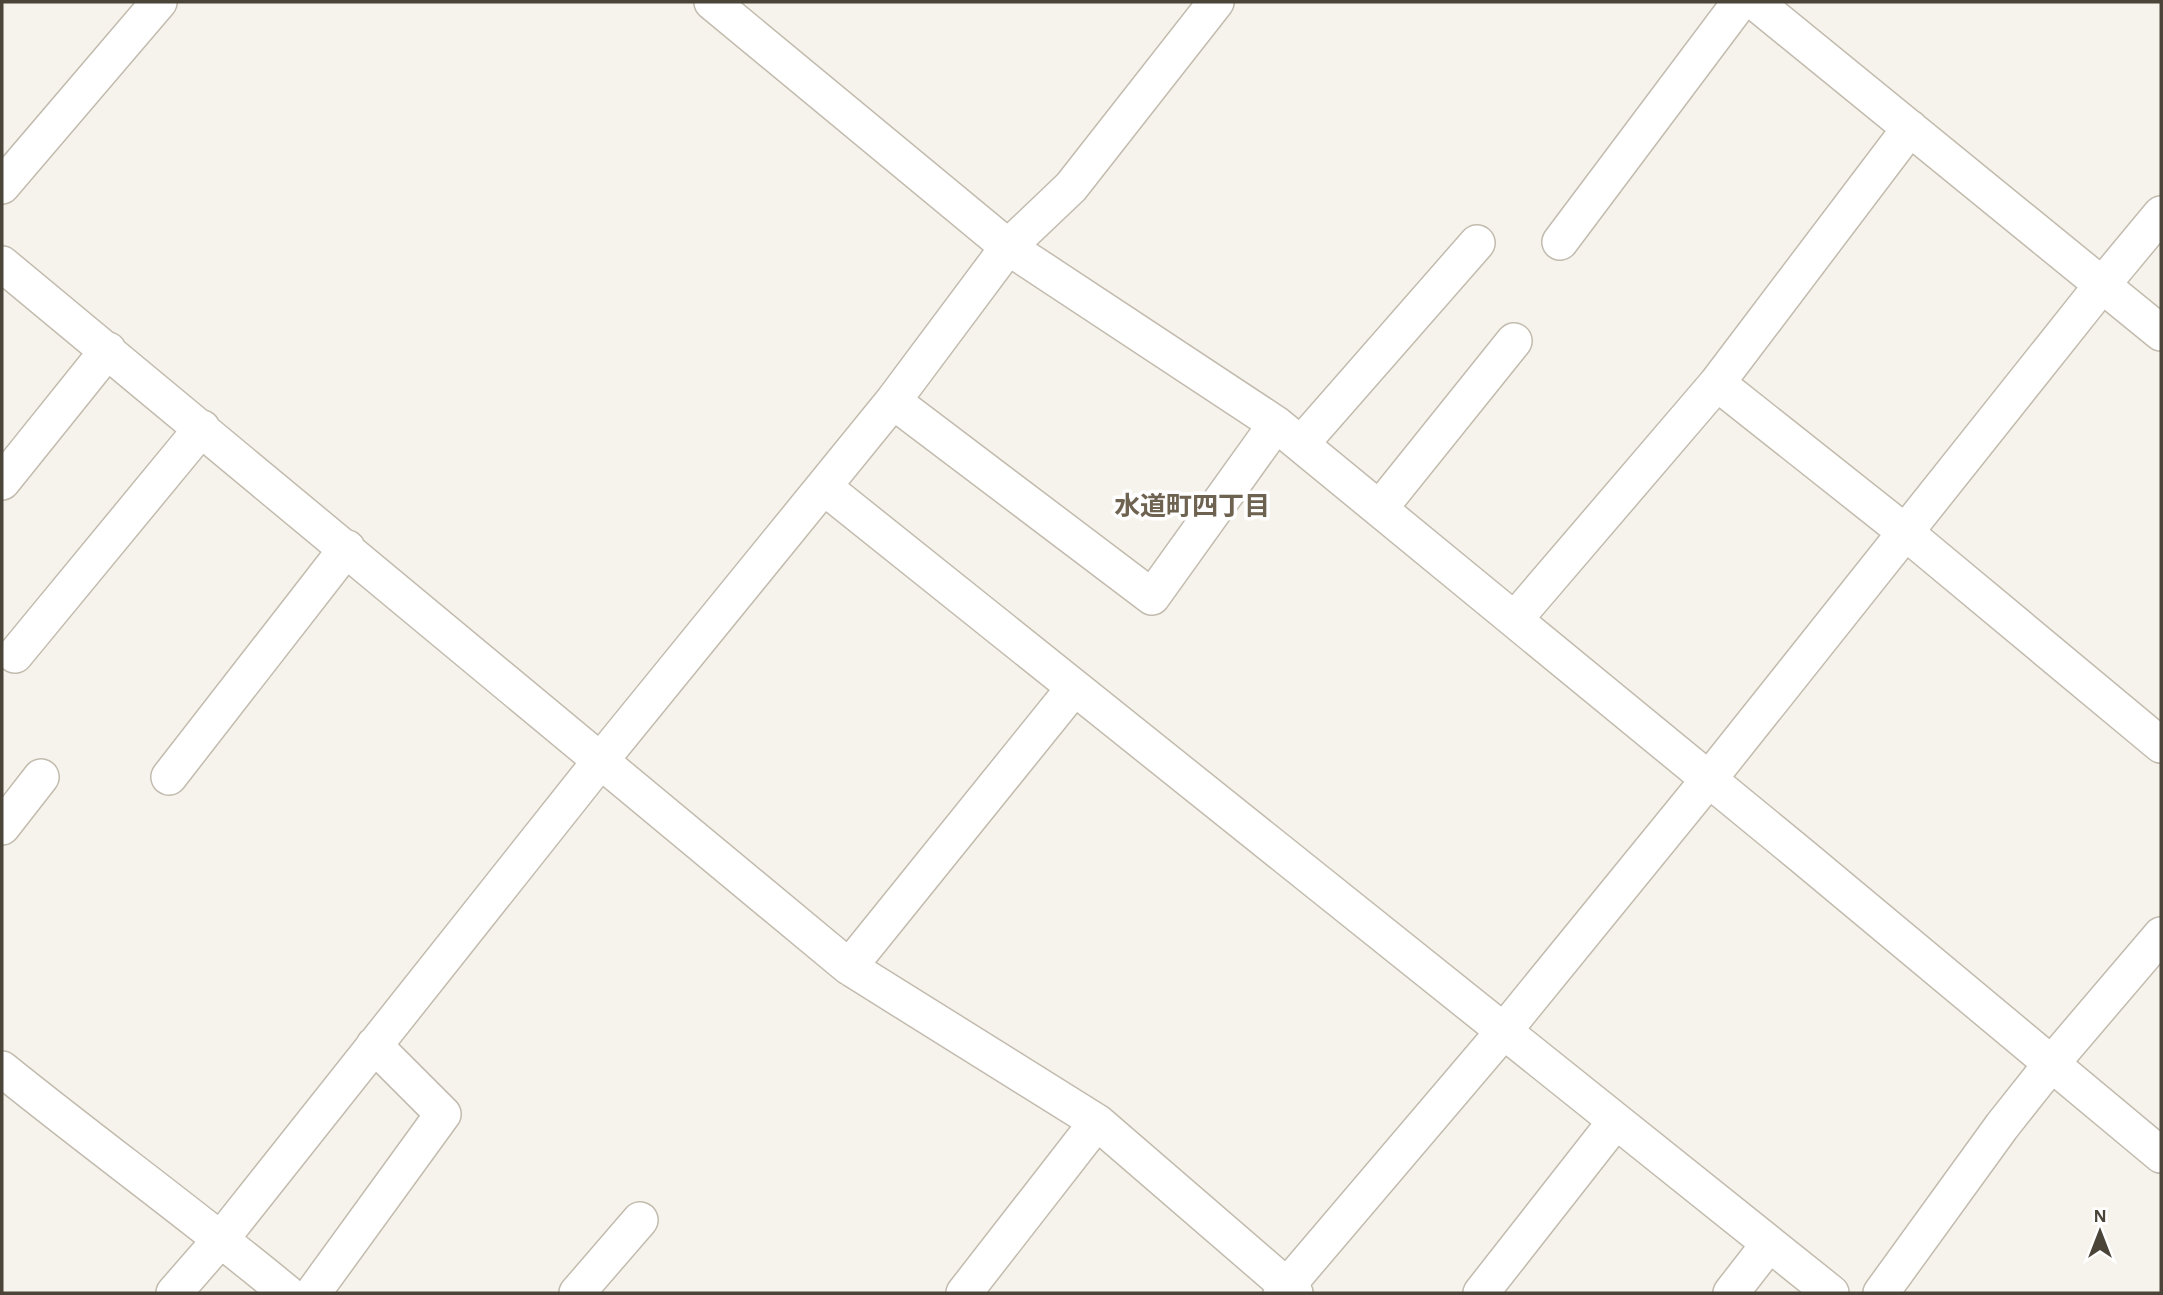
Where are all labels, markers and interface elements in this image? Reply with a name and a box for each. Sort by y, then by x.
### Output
district label: 水道町四丁目 [1114,492,1270,520]
north arrow [2065,1197,2135,1267]
text: N [2093,1207,2107,1226]

